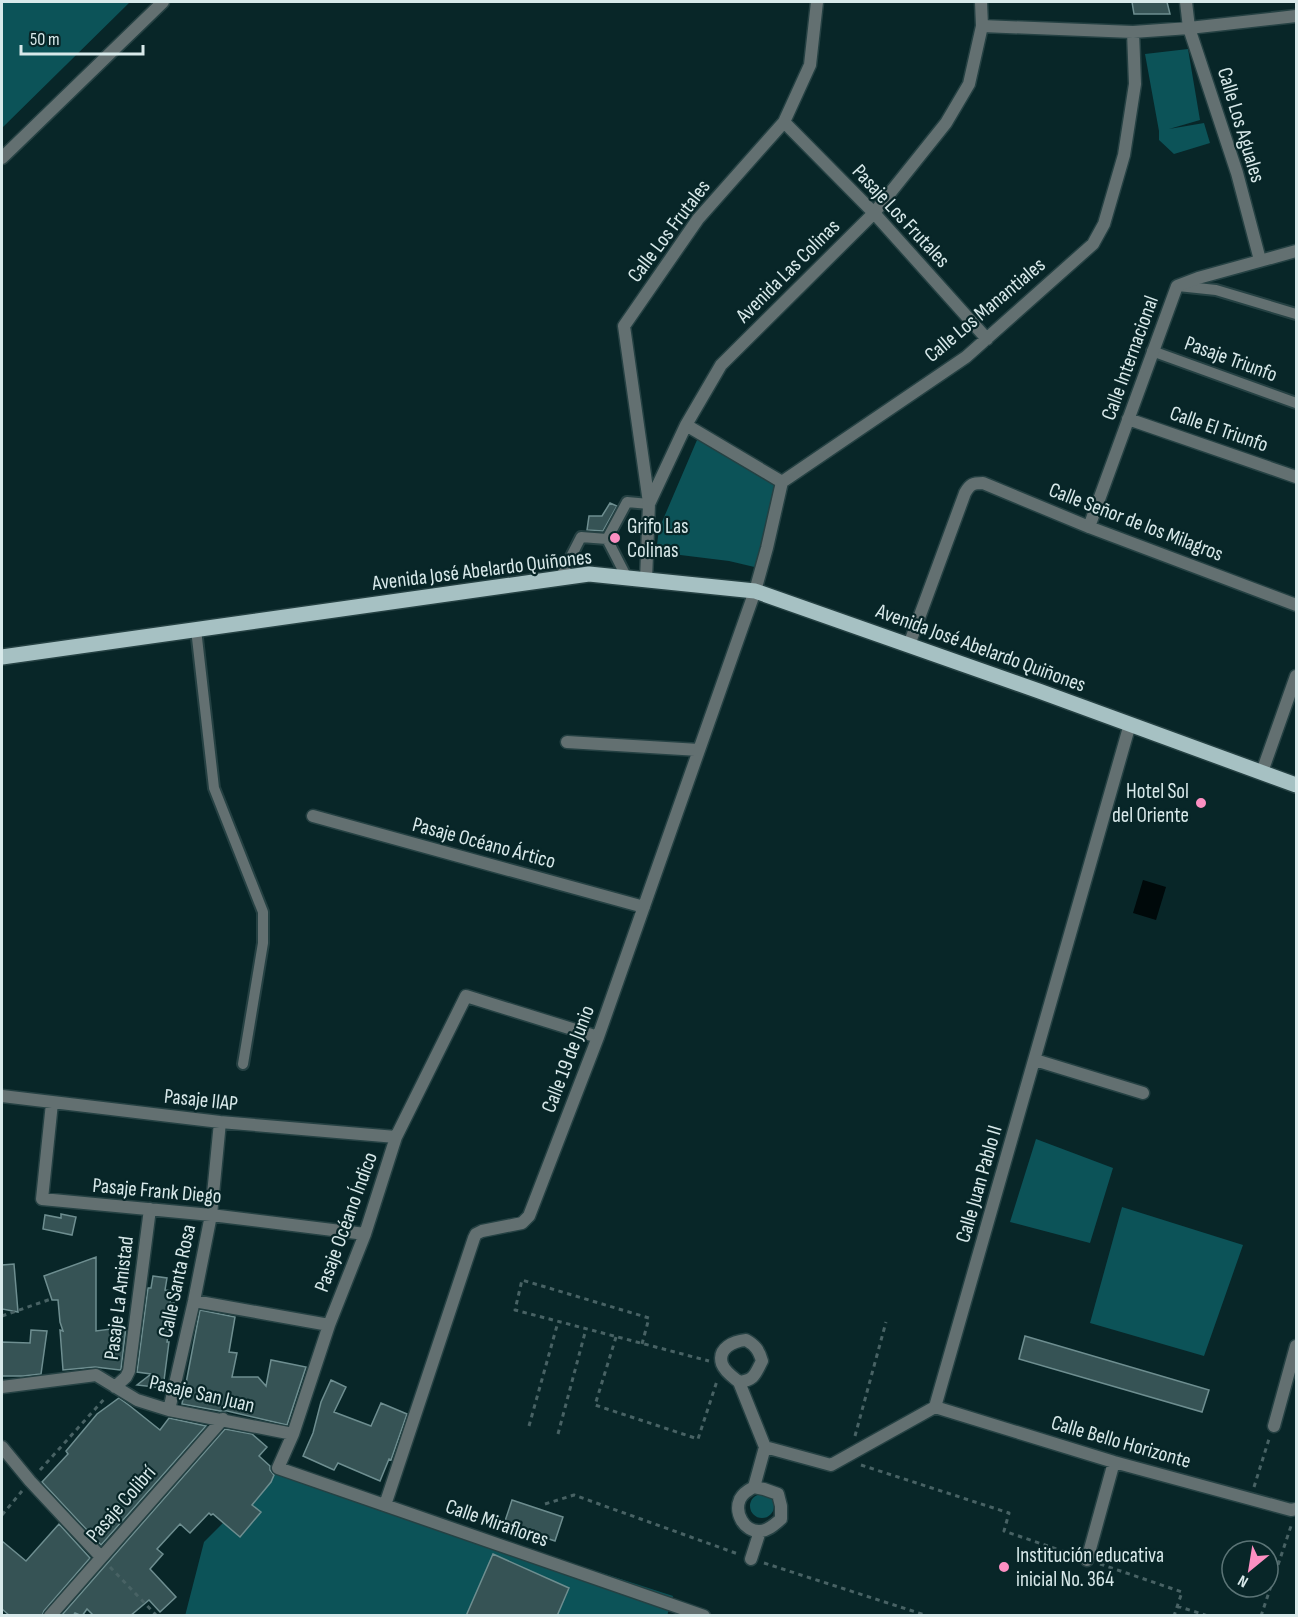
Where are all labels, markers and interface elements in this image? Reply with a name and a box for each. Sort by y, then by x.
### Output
scale bar [21,18,142,56]
text: 50 m [30,29,60,50]
street label: Calle Los Aguales [1212,64,1270,186]
street label: Pasaje Los Frutales [847,159,955,273]
street label: Calle Los Frutales [622,175,716,287]
street label: Avenida Las Colinas [730,214,845,329]
street label: Calle Los Manantiales [920,252,1050,368]
street label: Calle Internacional [1096,292,1164,424]
street label: Pasaje Triunfo [1181,331,1281,387]
street label: Calle El Triunfo [1167,401,1271,457]
street label: Calle Señor de los Milagros [1045,477,1227,567]
place label: Grifo Las Colinas [627,514,689,563]
marker: Grifo Las Colinas [608,531,622,545]
street label: Avenida José Abelardo Quiñones [370,544,593,596]
street label: Avenida José Abelardo Quiñones [872,598,1089,698]
place label: Hotel Sol del Oriente [1112,779,1189,828]
marker: Hotel Sol del Oriente [1194,796,1208,810]
street label: Pasaje Océano Ártico [410,812,558,874]
street label: Calle 19 de Junio [536,1002,600,1116]
street label: Pasaje IIAP [163,1084,239,1116]
street label: Calle Juan Pablo II [950,1122,1008,1246]
street label: Pasaje Océano Índico [309,1149,383,1295]
street label: Pasaje Frank Diego [91,1173,223,1209]
street label: Calle Santa Rosa [153,1222,201,1340]
street label: Pasaje La Amistad [99,1235,139,1361]
street label: Pasaje San Juan [147,1370,257,1418]
street label: Calle Bello Horizonte [1048,1410,1194,1474]
street label: Pasaje Colibrí [81,1460,161,1547]
street label: Calle Miraflores [442,1494,552,1552]
north arrow [1220,1539,1280,1599]
place label: Institución educativa inicial No. 364 [1016,1543,1164,1592]
marker: Institución educativa inicial No. 364 [997,1560,1011,1574]
text: N [1235,1570,1252,1591]

